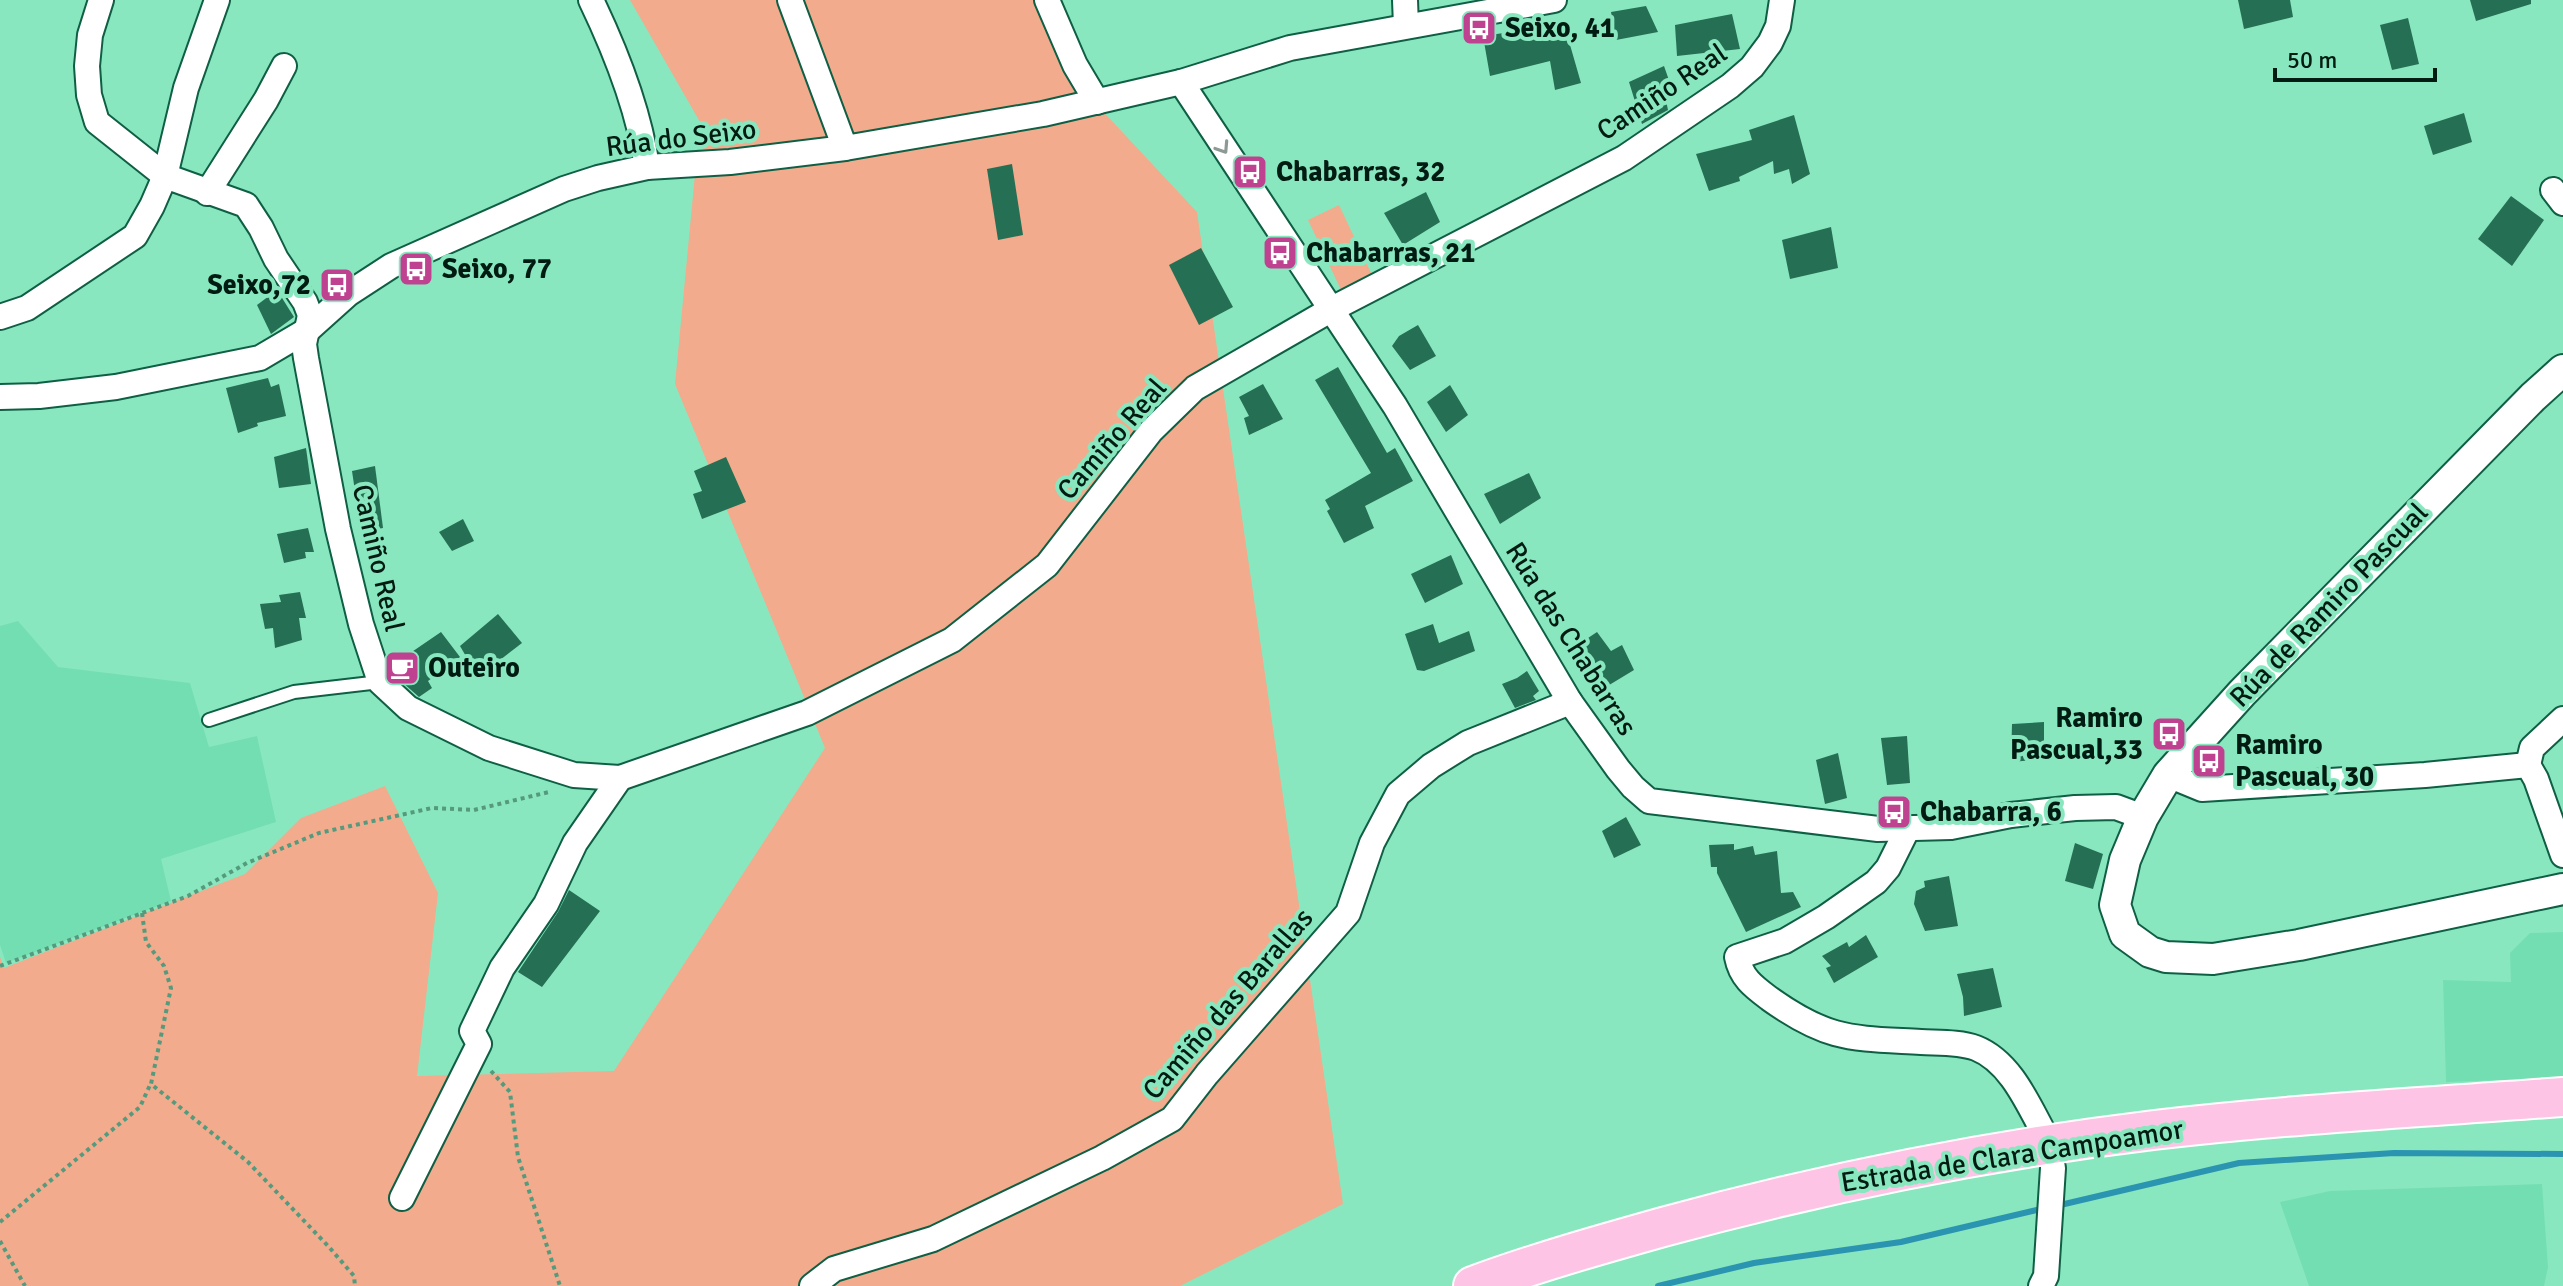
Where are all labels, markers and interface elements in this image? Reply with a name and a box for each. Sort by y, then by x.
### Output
bus stop icon: Seixo, 41 [1460,9,1498,47]
place label: Seixo, 41 [1505,11,1615,45]
scale bar [2275,32,2435,82]
street label: Camiño Real [1590,36,1734,148]
text: 50 m [2287,45,2337,75]
street label: Rúa do Seixo [604,112,758,164]
one-way arrow [1213,139,1228,154]
bus stop icon: Chabarras, 32 [1231,153,1269,191]
place label: Chabarras, 32 [1276,155,1445,189]
bus stop icon: Chabarras, 21 [1261,234,1299,272]
place label: Chabarras, 21 [1306,236,1475,270]
bus stop icon: Seixo, 77 [397,250,435,288]
place label: Seixo, 77 [442,252,552,286]
bus stop icon: Seixo,72 [318,266,356,304]
place label: Seixo,72 [207,268,311,302]
street label: Camiño Real [1050,371,1174,507]
street label: Camiño Real [345,481,411,635]
street label: Rúa de Ramiro Pascual [2223,496,2435,714]
street label: Rúa das Chabarras [1498,536,1644,742]
cafe icon: Outeiro [383,649,421,687]
place label: Outeiro [428,651,520,685]
place label: Ramiro Pascual,33 [2010,701,2143,767]
bus stop icon: Ramiro Pascual,33 [2150,715,2188,753]
place label: Ramiro Pascual, 30 [2235,728,2374,794]
bus stop icon: Ramiro Pascual, 30 [2190,742,2228,780]
bus stop icon: Chabarra, 6 [1875,793,1913,831]
place label: Chabarra, 6 [1920,795,2062,829]
street label: Camiño das Barallas [1136,901,1320,1107]
street label: Estrada de Clara Campoamor [1838,1112,2186,1200]

